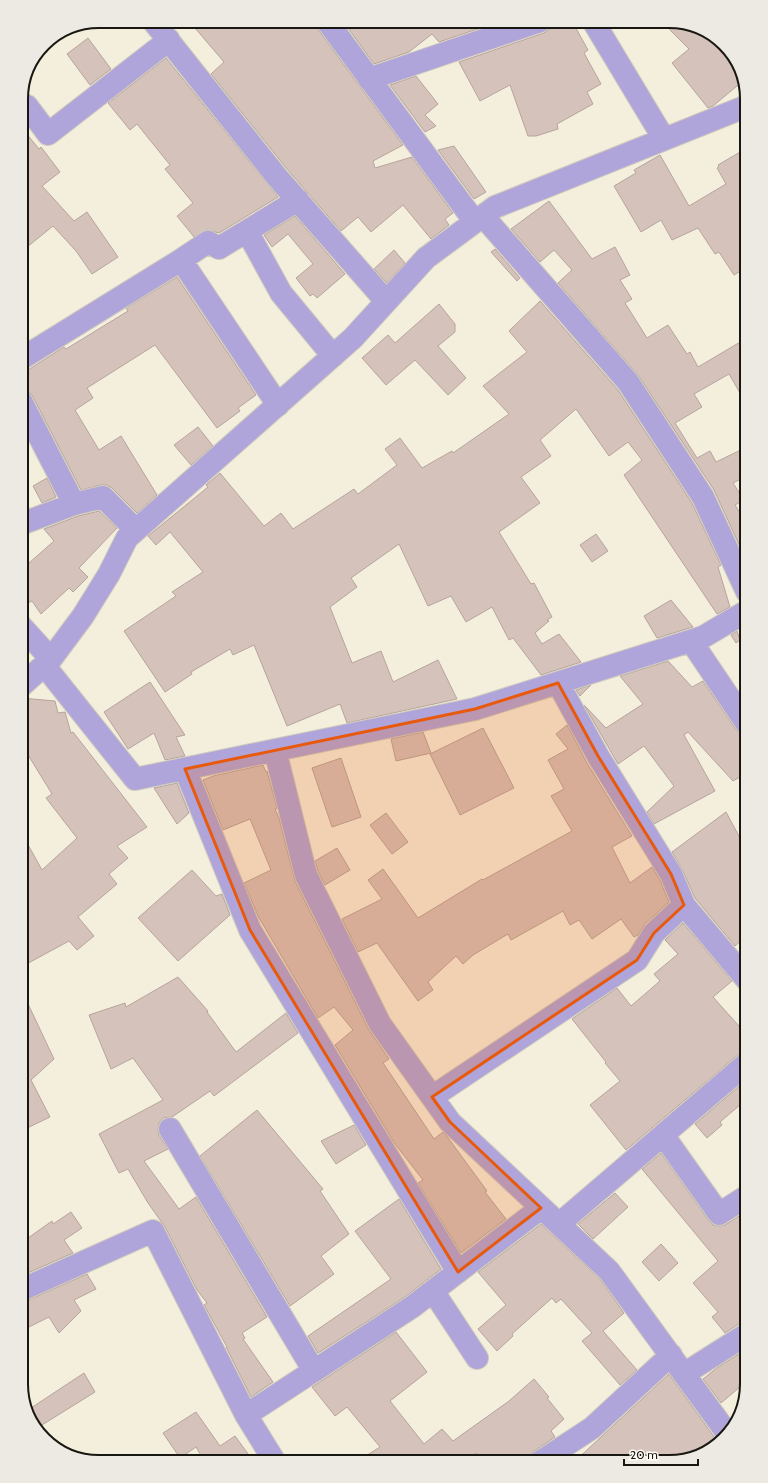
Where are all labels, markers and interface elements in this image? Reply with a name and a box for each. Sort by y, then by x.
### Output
scale bar [624,1441,698,1467]
text: 20 m [630,1447,658,1462]

